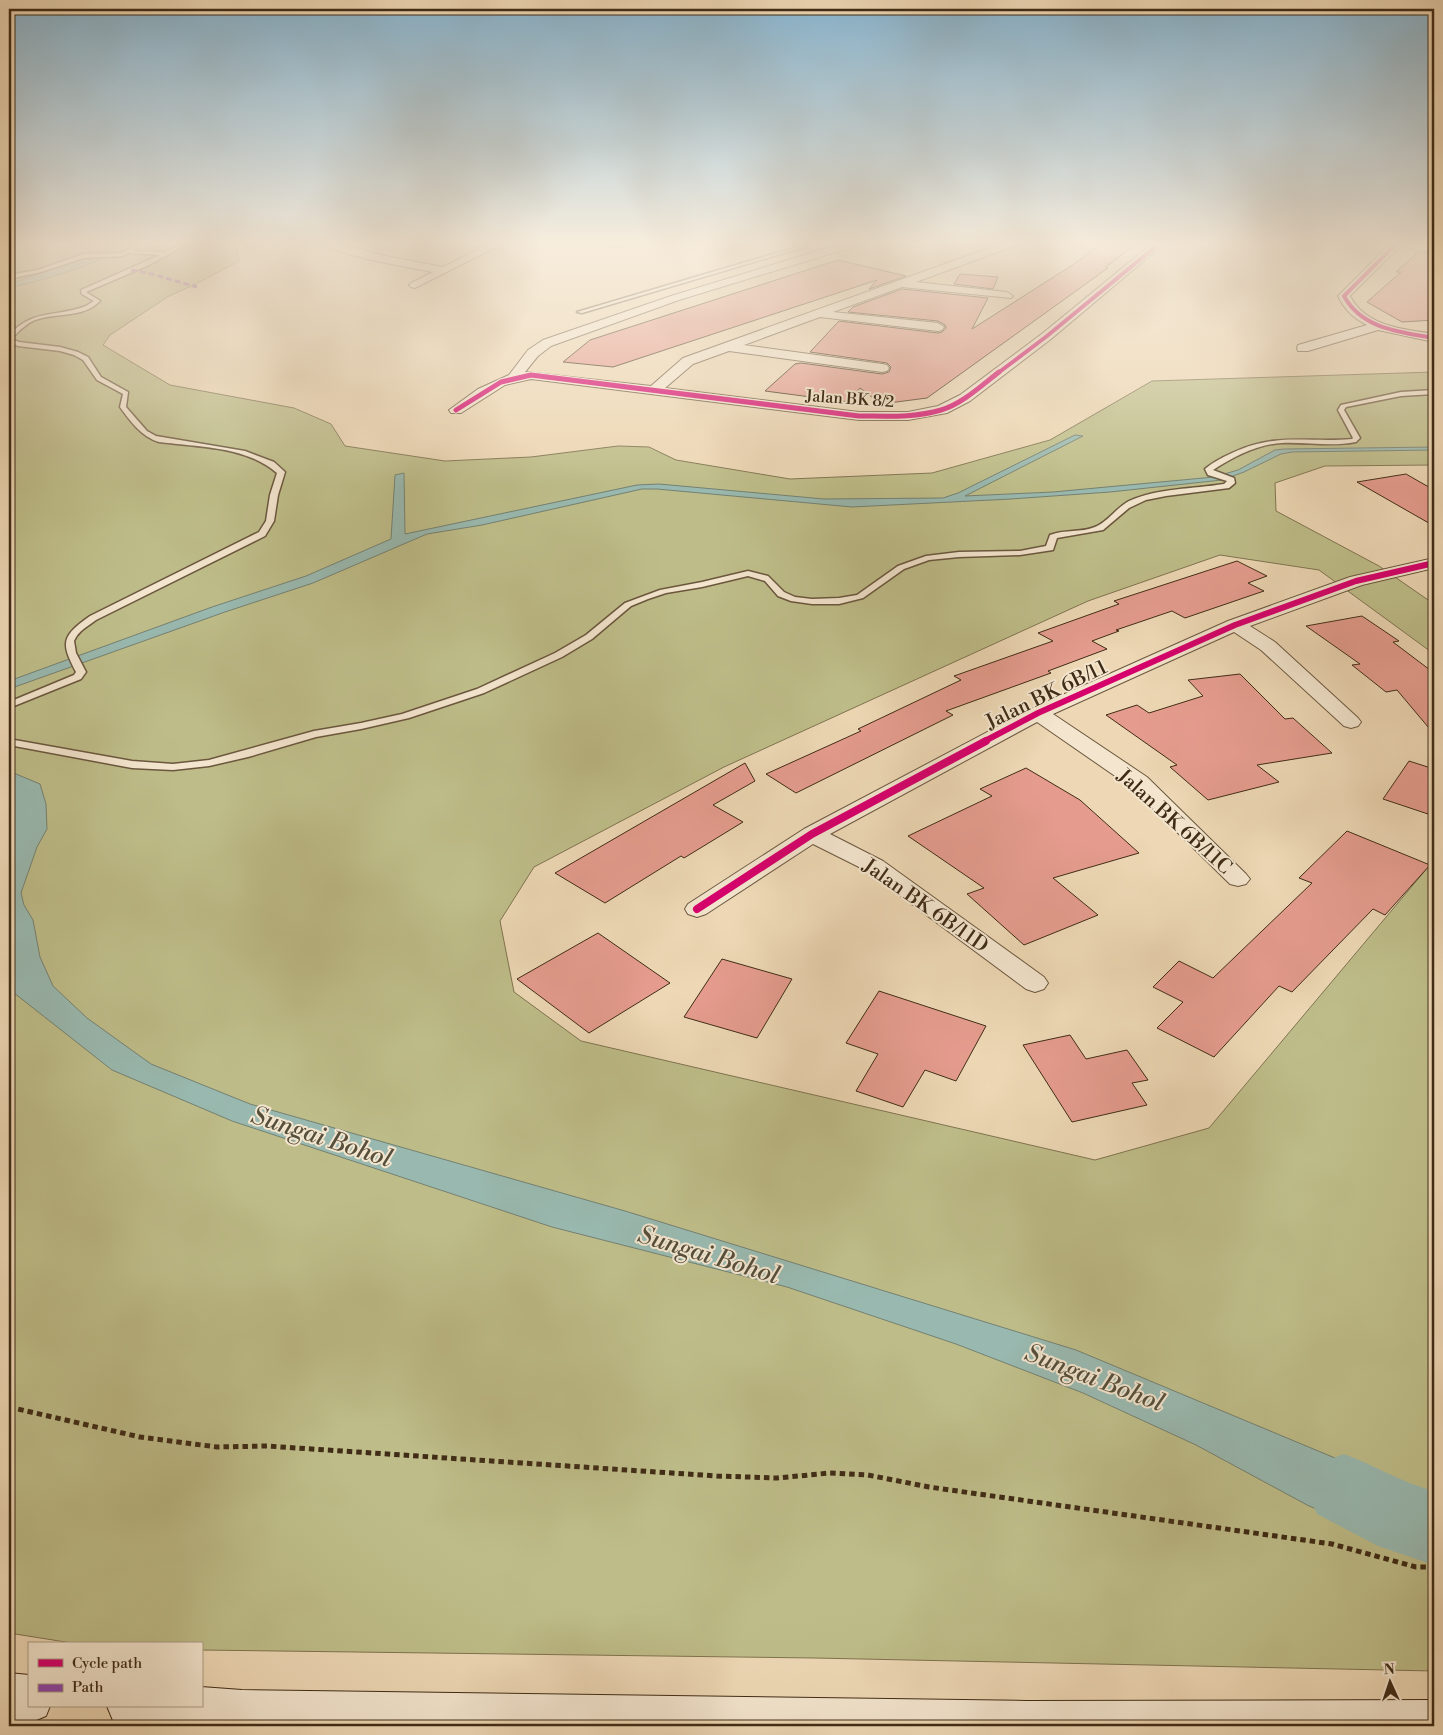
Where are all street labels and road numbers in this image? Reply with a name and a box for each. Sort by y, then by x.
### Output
street label: Jalan BK 8/2 [804,386,895,412]
street label: Jalan BK 6B/11 [981,655,1112,736]
street label: Jalan BK 6B/11C [1111,763,1237,880]
street label: Jalan BK 6B/11D [857,853,993,959]

